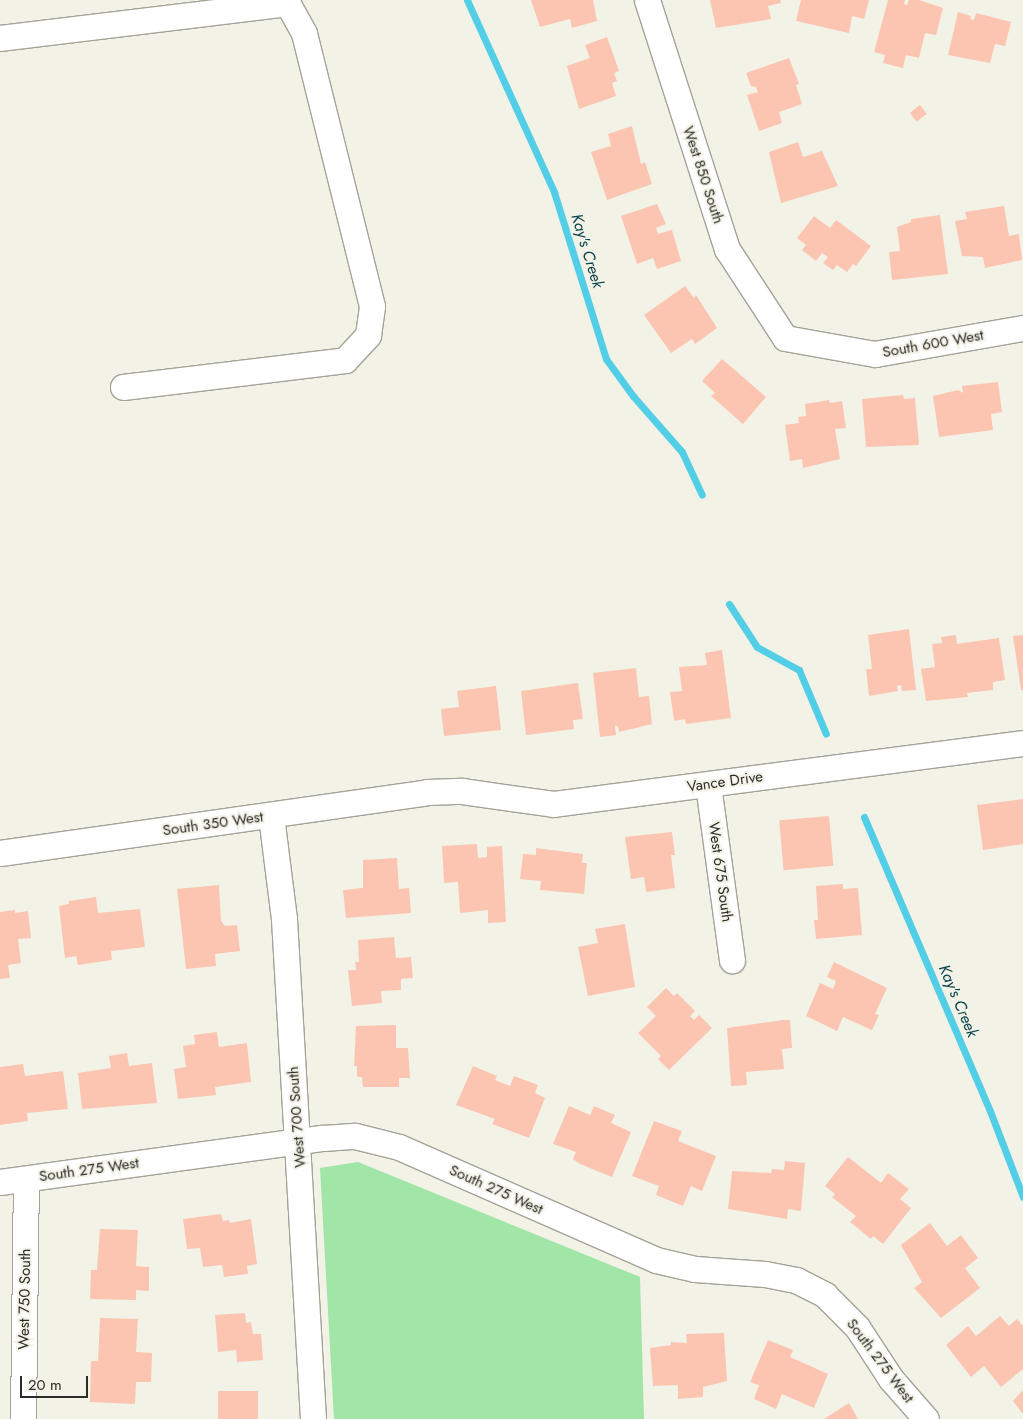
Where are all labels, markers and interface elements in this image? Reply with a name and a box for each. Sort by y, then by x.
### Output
street label: West 850 South [679,124,727,226]
water label: Kay's Creek [567,211,607,291]
street label: South 600 West [881,326,985,362]
street label: Vance Drive [686,768,764,796]
street label: South 350 West [162,808,264,840]
street label: West 675 South [704,821,736,923]
water label: Kay's Creek [934,962,982,1040]
street label: West 700 South [284,1066,310,1168]
street label: South 275 West [38,1154,140,1186]
street label: South 275 West [446,1161,546,1219]
street label: West 750 South [15,1248,35,1350]
street label: South 275 West [843,1315,917,1407]
scale bar [22,1366,90,1398]
text: 20 m [28,1374,62,1396]

